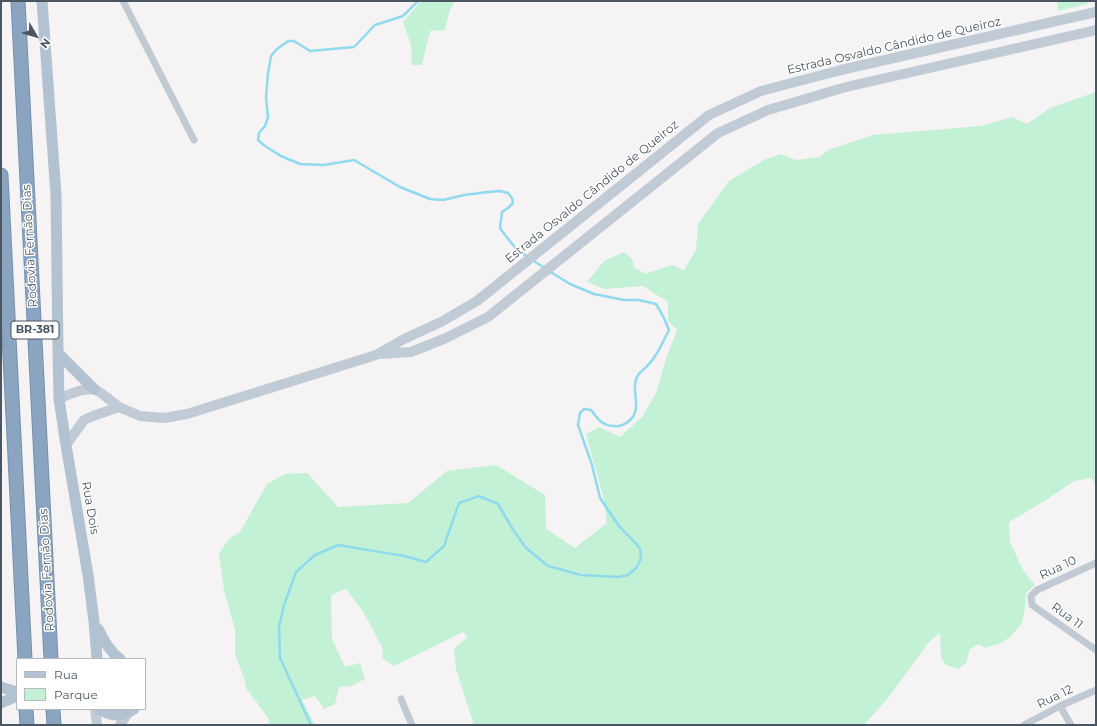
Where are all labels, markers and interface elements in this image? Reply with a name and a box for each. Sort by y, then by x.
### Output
street label: Estrada Osvaldo Cândido de Queiroz [786,14,1002,78]
north arrow [16,16,56,56]
text: N [37,36,54,51]
street label: Estrada Osvaldo Cândido de Queiroz [502,118,682,266]
street label: Rodovia Fernão Dias [20,184,40,308]
road number: BR-381 [11,321,59,339]
street label: Rua Dois [78,480,102,536]
street label: Rodovia Fernão Dias [37,508,57,632]
street label: Rua 10 [1037,553,1079,583]
street label: Rua 11 [1048,600,1086,632]
legend [16,658,146,710]
text: Rua [54,667,78,682]
street label: Rua 12 [1035,682,1075,712]
text: Parque [54,687,98,702]

